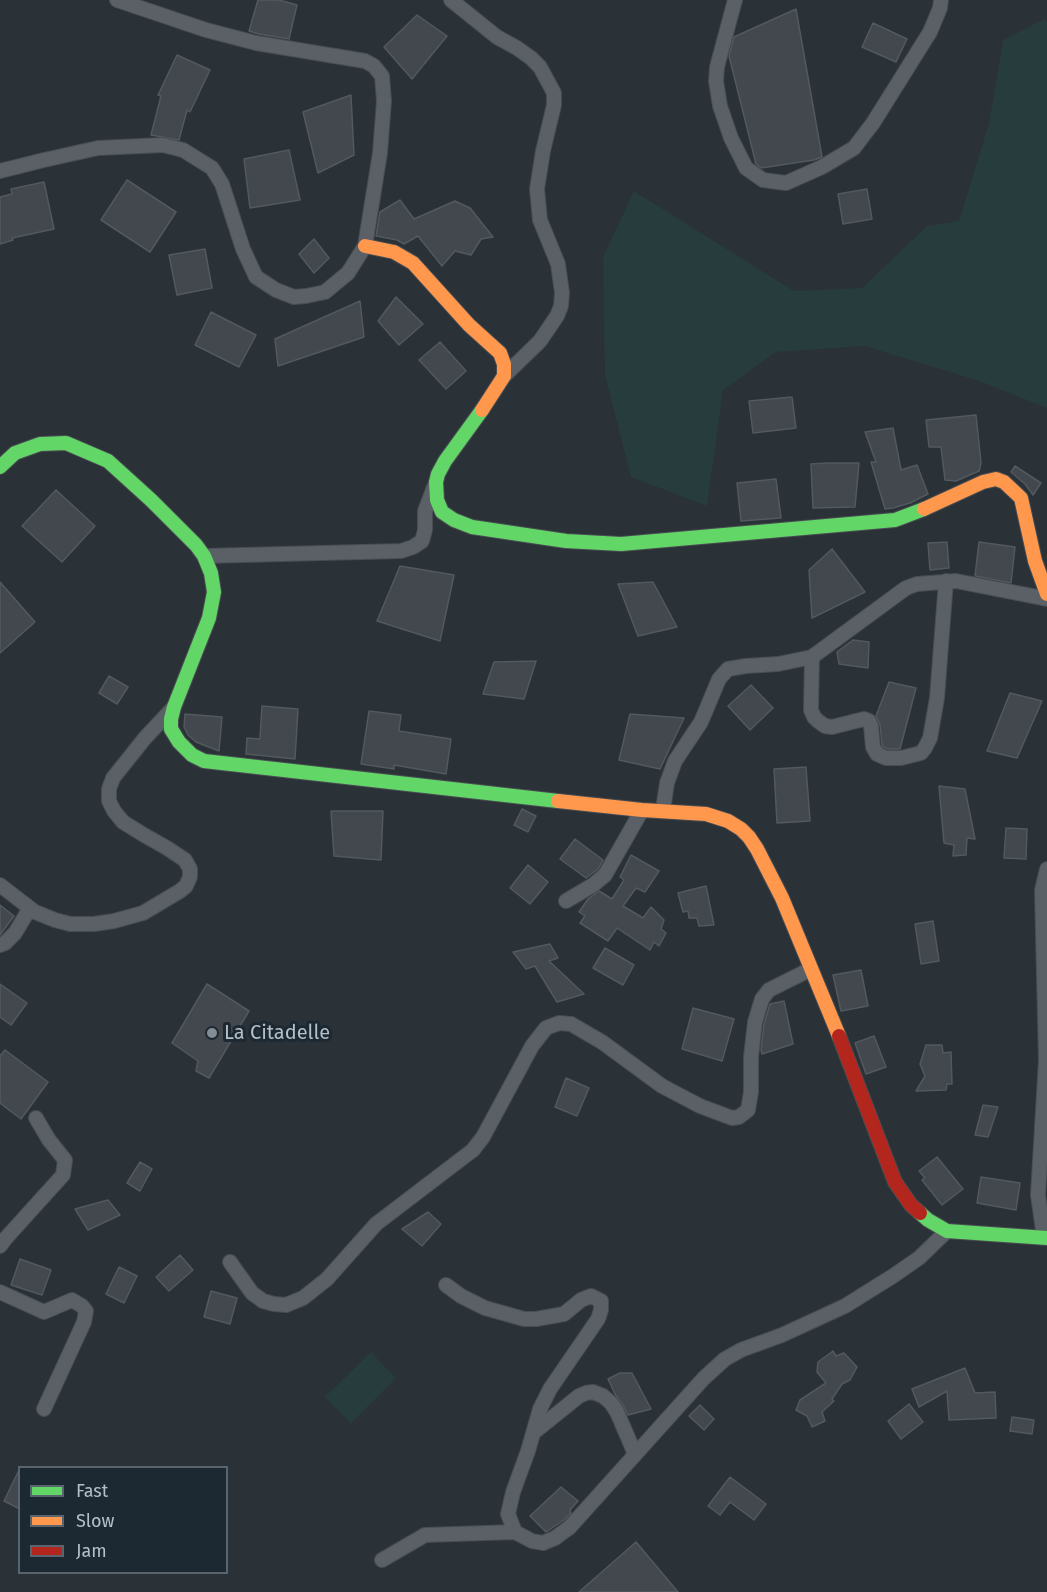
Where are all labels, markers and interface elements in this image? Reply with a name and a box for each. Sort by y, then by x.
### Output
place label: La Citadelle [224,1021,330,1045]
marker: La Citadelle [205,1026,219,1040]
legend [18,1466,228,1574]
text: Fast [76,1480,108,1502]
text: Slow [76,1510,114,1532]
text: Jam [76,1540,107,1562]

